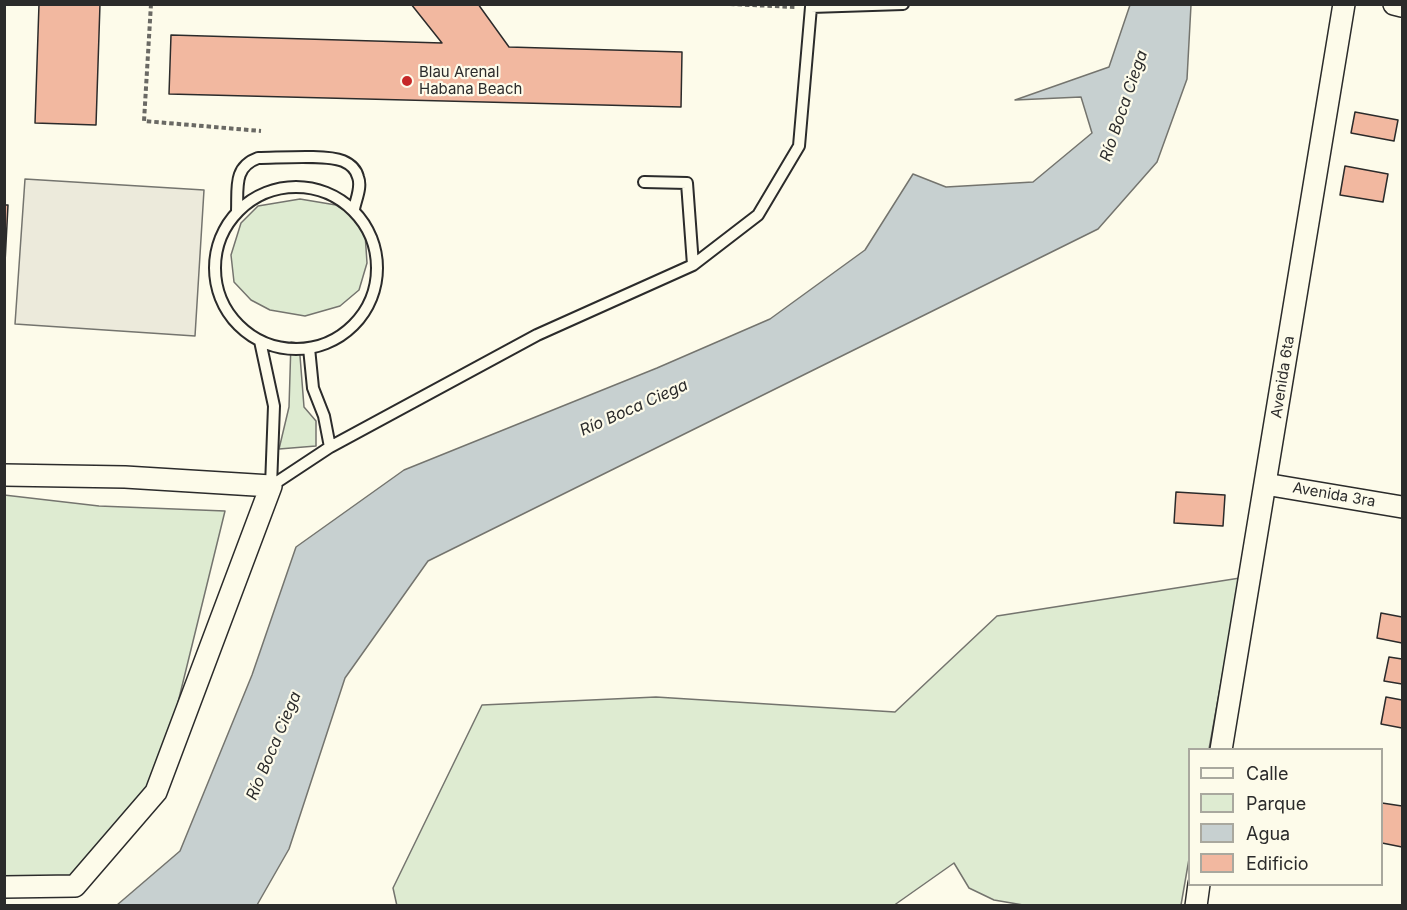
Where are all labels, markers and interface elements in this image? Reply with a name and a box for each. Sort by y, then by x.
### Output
water label: Río Boca Ciega [1096,48,1152,164]
place label: Blau Arenal Habana Beach [419,63,522,98]
marker: Blau Arenal Habana Beach [400,74,414,88]
street label: Avenida 6ta [1268,334,1298,420]
water label: Río Boca Ciega [577,376,691,440]
street label: Avenida 3ra [1291,479,1377,511]
water label: Río Boca Ciega [242,689,306,803]
legend [1188,748,1383,886]
text: Calle [1246,763,1288,784]
text: Parque [1246,793,1306,814]
text: Agua [1246,823,1290,844]
text: Edificio [1246,853,1309,874]

